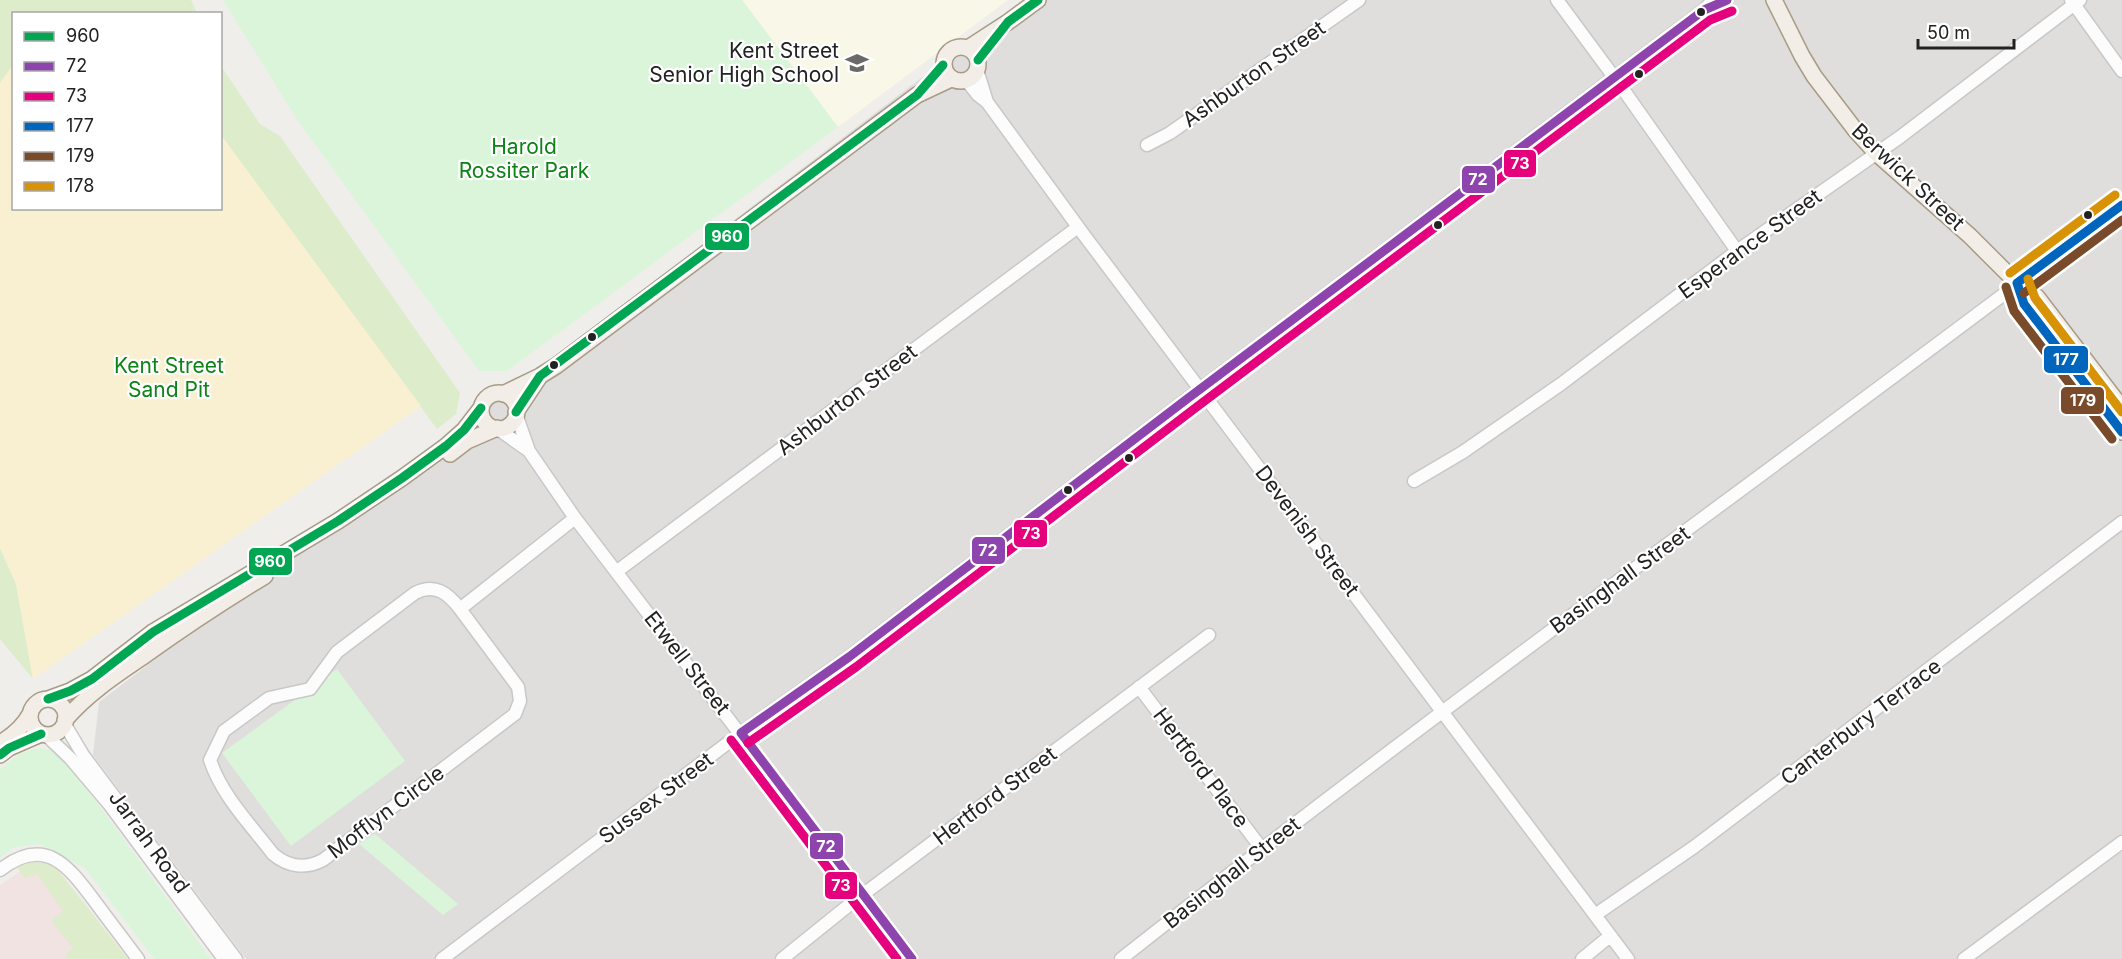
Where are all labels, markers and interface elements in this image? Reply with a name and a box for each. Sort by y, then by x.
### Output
unlabelled marker [1695,6,1707,18]
legend [12,12,222,210]
scale bar [1918,12,2014,50]
street label: Ashburton Street [1178,15,1330,132]
text: 50 m [1927,22,1970,43]
text: 960 [66,25,100,46]
place label: Kent Street Senior High School [649,38,839,87]
school or university icon: Kent Street Senior High School [844,50,870,76]
text: 72 [66,55,87,76]
unlabelled marker [1633,68,1645,80]
text: 73 [66,85,87,106]
text: 177 [66,115,94,136]
street label: Berwick Street [1847,118,1970,235]
park label: Harold Rossiter Park [459,134,590,183]
text: 179 [66,145,95,166]
line badge: 73 [1503,149,1537,178]
text: 73 [1510,153,1530,173]
line badge: 72 [1461,165,1496,194]
text: 72 [1468,169,1488,189]
text: 178 [66,175,94,196]
street label: Esperance Street [1673,183,1826,304]
unlabelled marker [2082,209,2094,221]
unlabelled marker [1432,219,1444,231]
line badge: 960 [704,222,750,251]
text: 960 [711,226,743,246]
unlabelled marker [586,331,598,343]
street label: Ashburton Street [772,339,922,460]
line badge: 177 [2043,345,2089,374]
text: 177 [2053,349,2079,369]
park label: Kent Street Sand Pit [114,353,224,402]
unlabelled marker [548,359,560,371]
line badge: 179 [2060,386,2105,415]
text: 179 [2070,390,2096,410]
unlabelled marker [1123,452,1135,464]
street label: Devenish Street [1250,461,1365,601]
unlabelled marker [1062,484,1074,496]
line badge: 73 [1013,519,1048,548]
street label: Basinghall Street [1545,520,1695,639]
text: 73 [1021,523,1041,543]
line badge: 72 [971,536,1006,565]
text: 72 [978,540,998,560]
line badge: 960 [248,547,293,576]
text: 960 [254,551,286,571]
street label: Etwell Street [639,606,736,719]
street label: Canterbury Terrace [1776,653,1946,790]
street label: Hertford Place [1148,703,1254,832]
street label: Hertford Street [928,741,1061,850]
street label: Sussex Street [594,746,718,849]
street label: Mofflyn Circle [323,760,449,863]
street label: Jarrah Road [104,786,195,898]
street label: Basinghall Street [1158,811,1305,934]
line badge: 72 [809,832,844,860]
text: 72 [816,836,836,856]
line badge: 73 [824,871,858,900]
text: 73 [831,875,851,895]

